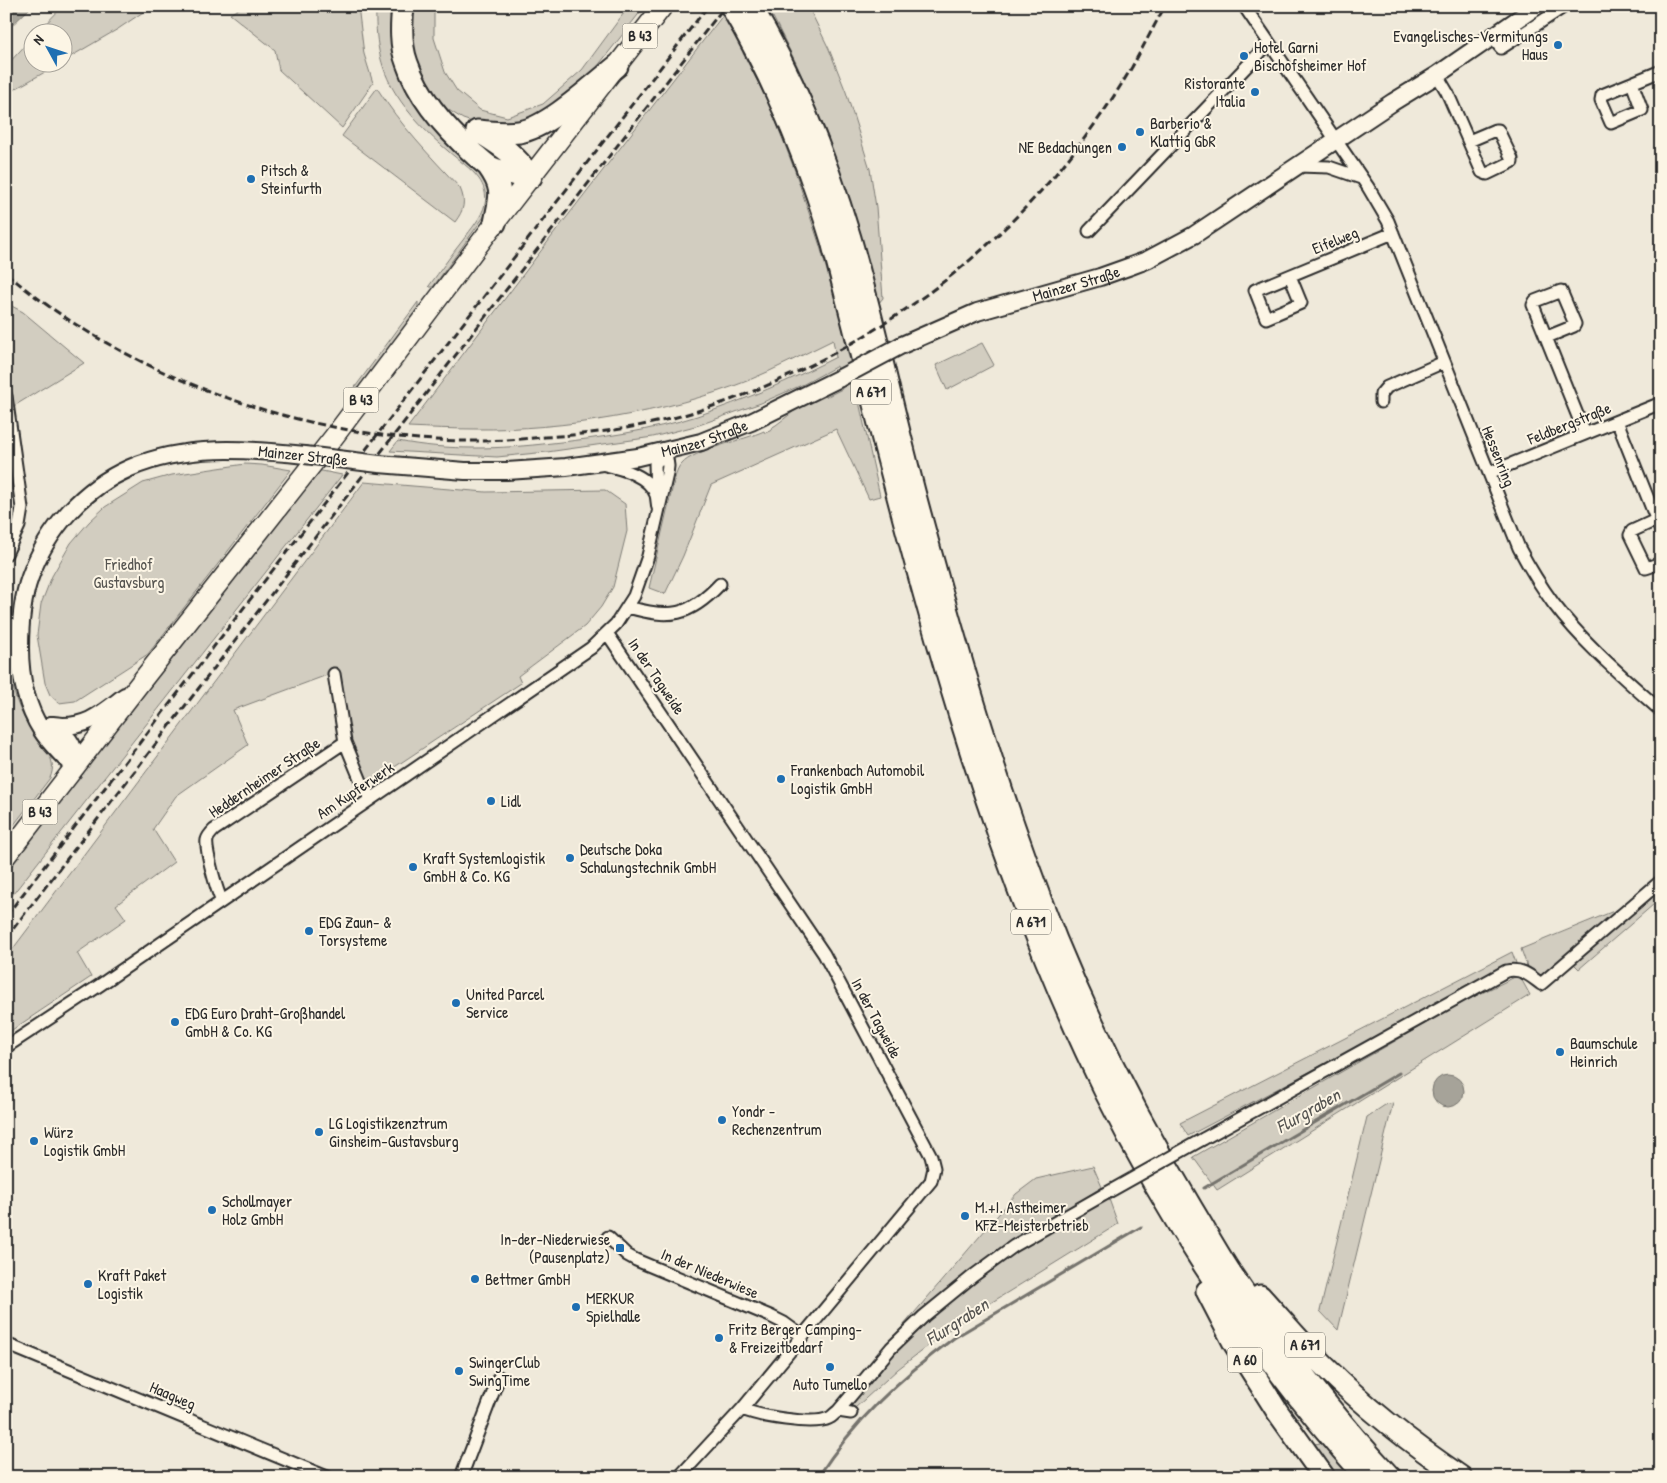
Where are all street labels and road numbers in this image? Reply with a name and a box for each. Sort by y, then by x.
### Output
road number: B 43 [622,24,658,48]
street label: Eifelweg [1309,221,1361,259]
street label: Mainzer Straße [1030,260,1123,307]
road number: A 671 [851,380,891,404]
road number: B 43 [344,388,378,412]
street label: Feldbergstraße [1523,396,1615,450]
street label: Mainzer Straße [659,413,751,462]
street label: Hessenring [1477,422,1521,490]
street label: Mainzer Straße [257,439,349,471]
street label: In der Tagweide [623,633,691,719]
street label: Heddernheimer Straße [204,731,325,822]
street label: Am Kupferwerk [312,756,398,824]
road number: B 43 [22,800,58,824]
road number: A 671 [1011,910,1051,934]
street label: In der Tagweide [847,974,908,1063]
street label: In der Niederwiese [658,1243,763,1304]
road number: A 671 [1285,1332,1325,1358]
road number: A 60 [1228,1348,1262,1372]
street label: Haagweg [147,1375,199,1415]

